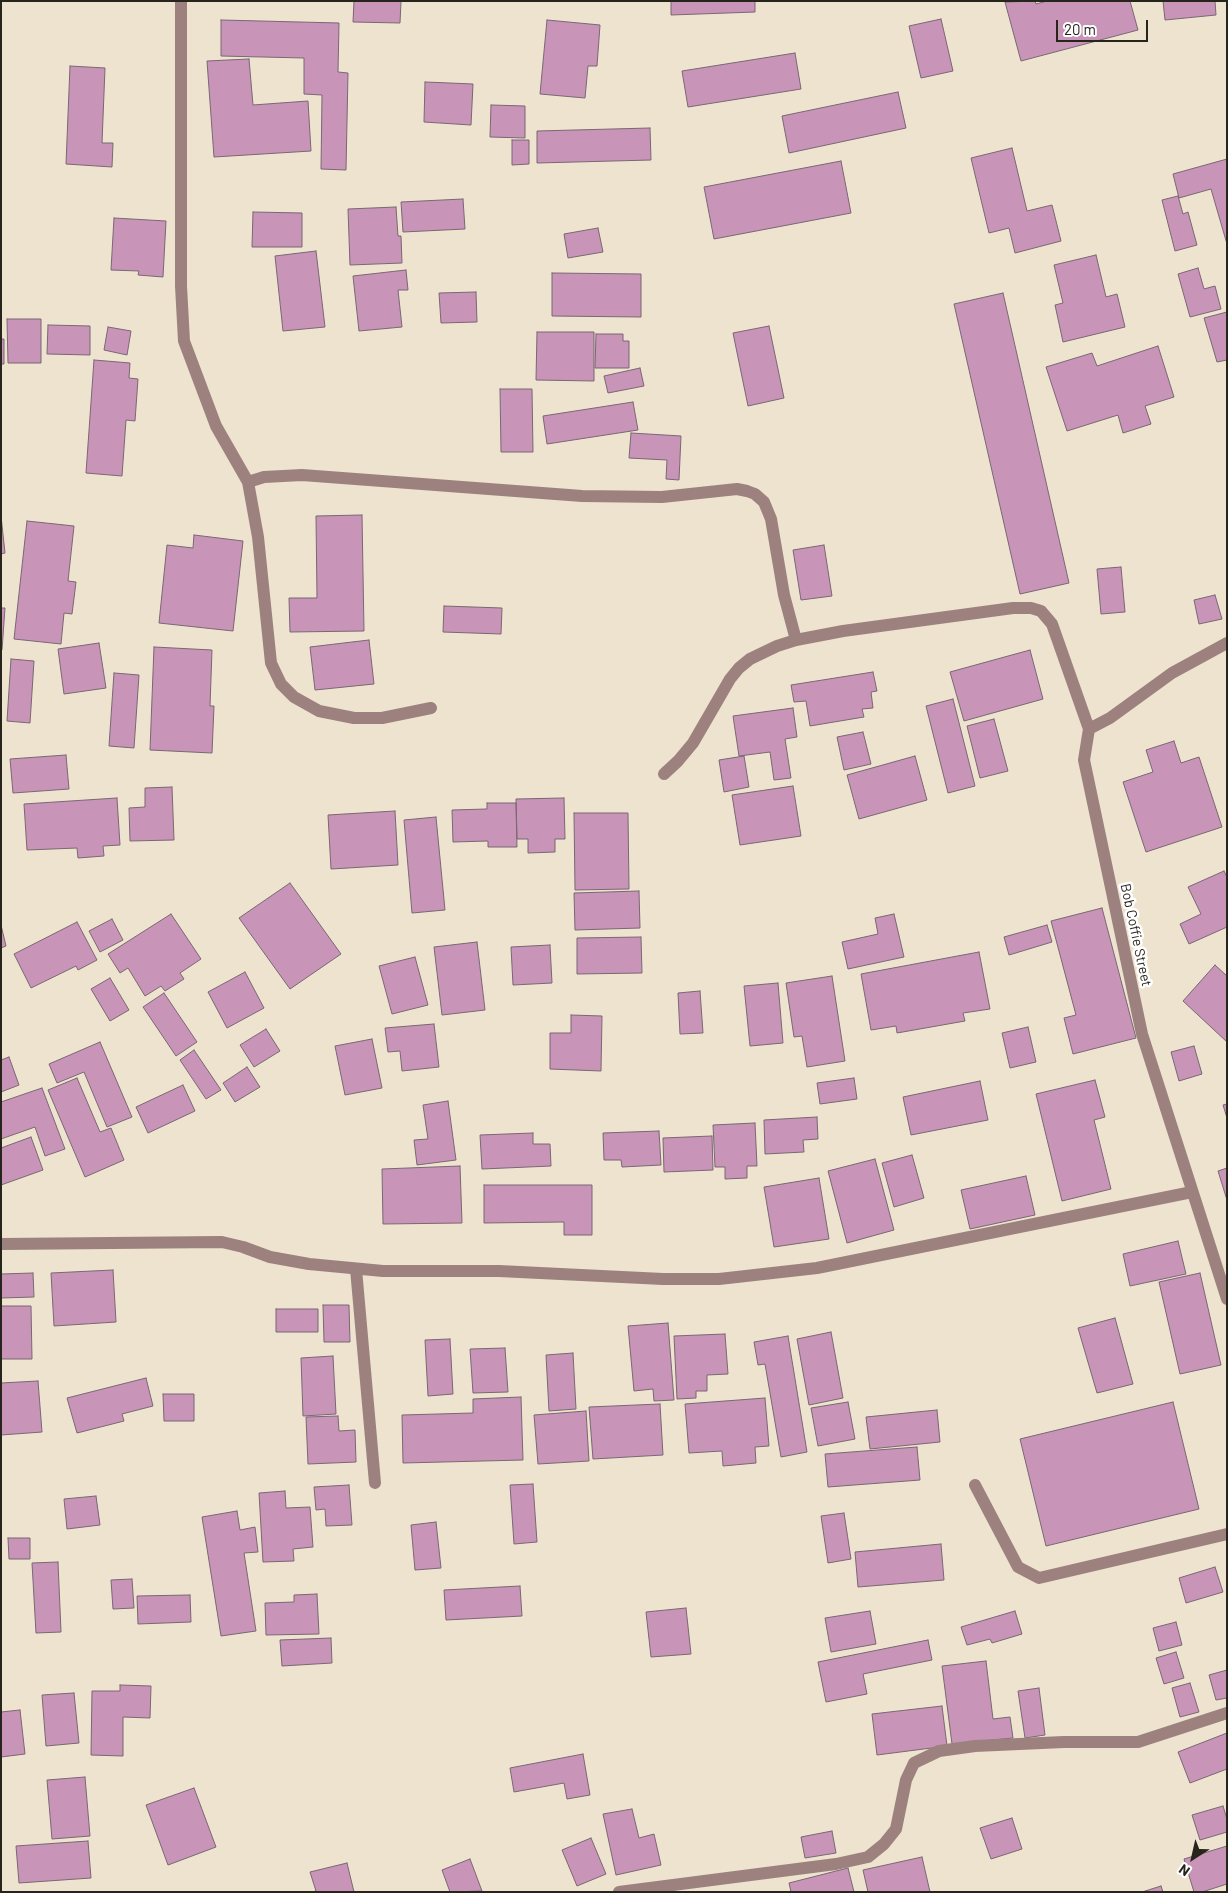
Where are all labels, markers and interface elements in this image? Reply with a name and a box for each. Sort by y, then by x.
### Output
scale bar [1058,10,1150,42]
text: 20 m [1064,20,1096,38]
street label: Bob Coffie Street [1117,882,1155,988]
north arrow [1168,1833,1218,1883]
text: N [1175,1861,1193,1880]

